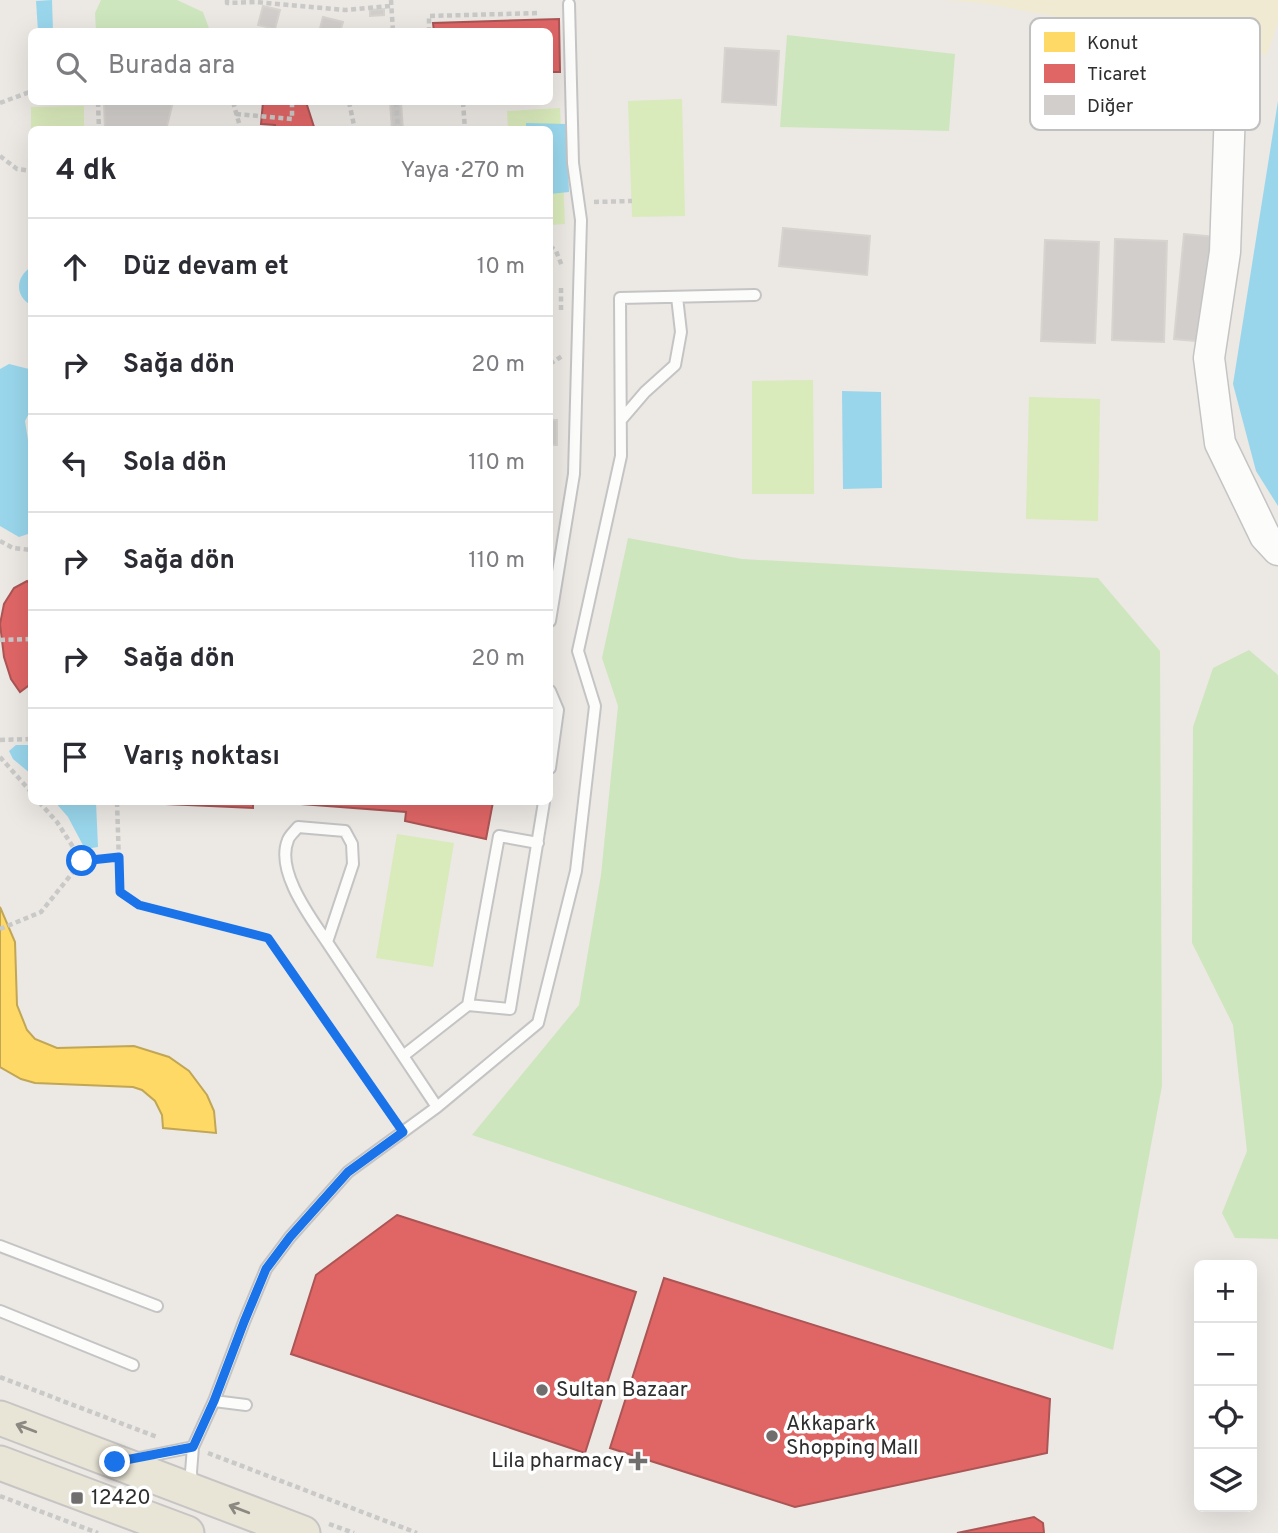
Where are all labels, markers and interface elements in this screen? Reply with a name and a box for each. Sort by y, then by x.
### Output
legend [1030,18,1260,130]
search box [28,28,553,105]
text: Konut [1087,32,1138,56]
icon: search [52,48,90,86]
text: Burada ara [108,50,235,83]
text: Ticaret [1087,63,1147,87]
text: Diğer [1087,95,1134,119]
text: 4 dk [56,153,117,190]
text: Yaya · 270 m [400,157,525,186]
icon: ahead [56,248,94,286]
text: Düz devam et [123,251,289,284]
text: 10 m [477,253,525,282]
icon: right [56,346,94,384]
text: Sağa dön [123,349,235,382]
text: 20 m [471,351,525,380]
icon: left [56,444,94,482]
text: Sola dön [123,447,227,480]
text: 110 m [468,449,525,478]
icon: right [56,542,94,580]
text: Sağa dön [123,545,235,578]
text: 110 m [468,547,525,576]
icon: right [56,640,94,678]
text: Sağa dön [123,643,235,676]
text: 20 m [471,645,525,674]
icon: arrive [56,738,94,776]
text: Varış noktası [123,741,280,774]
route start [66,845,97,876]
map controls [1194,1260,1257,1512]
button: + [1194,1260,1257,1323]
button: − [1194,1323,1257,1386]
place label: Sultan Bazaar [556,1377,688,1404]
marker: Sultan Bazaar [534,1382,550,1398]
button: locate [1194,1386,1257,1449]
place label: Akkapark Shopping Mall [786,1411,919,1462]
one-way arrow [16,1421,37,1434]
marker: Akkapark Shopping Mall [764,1428,780,1444]
route end [99,1446,130,1477]
place label: Lila pharmacy [491,1448,624,1475]
button: layers [1194,1449,1257,1512]
marker: Lila pharmacy [630,1453,646,1469]
place label: 12420 [91,1485,151,1512]
marker: 12420 [69,1490,85,1506]
one-way arrow [228,1501,250,1514]

